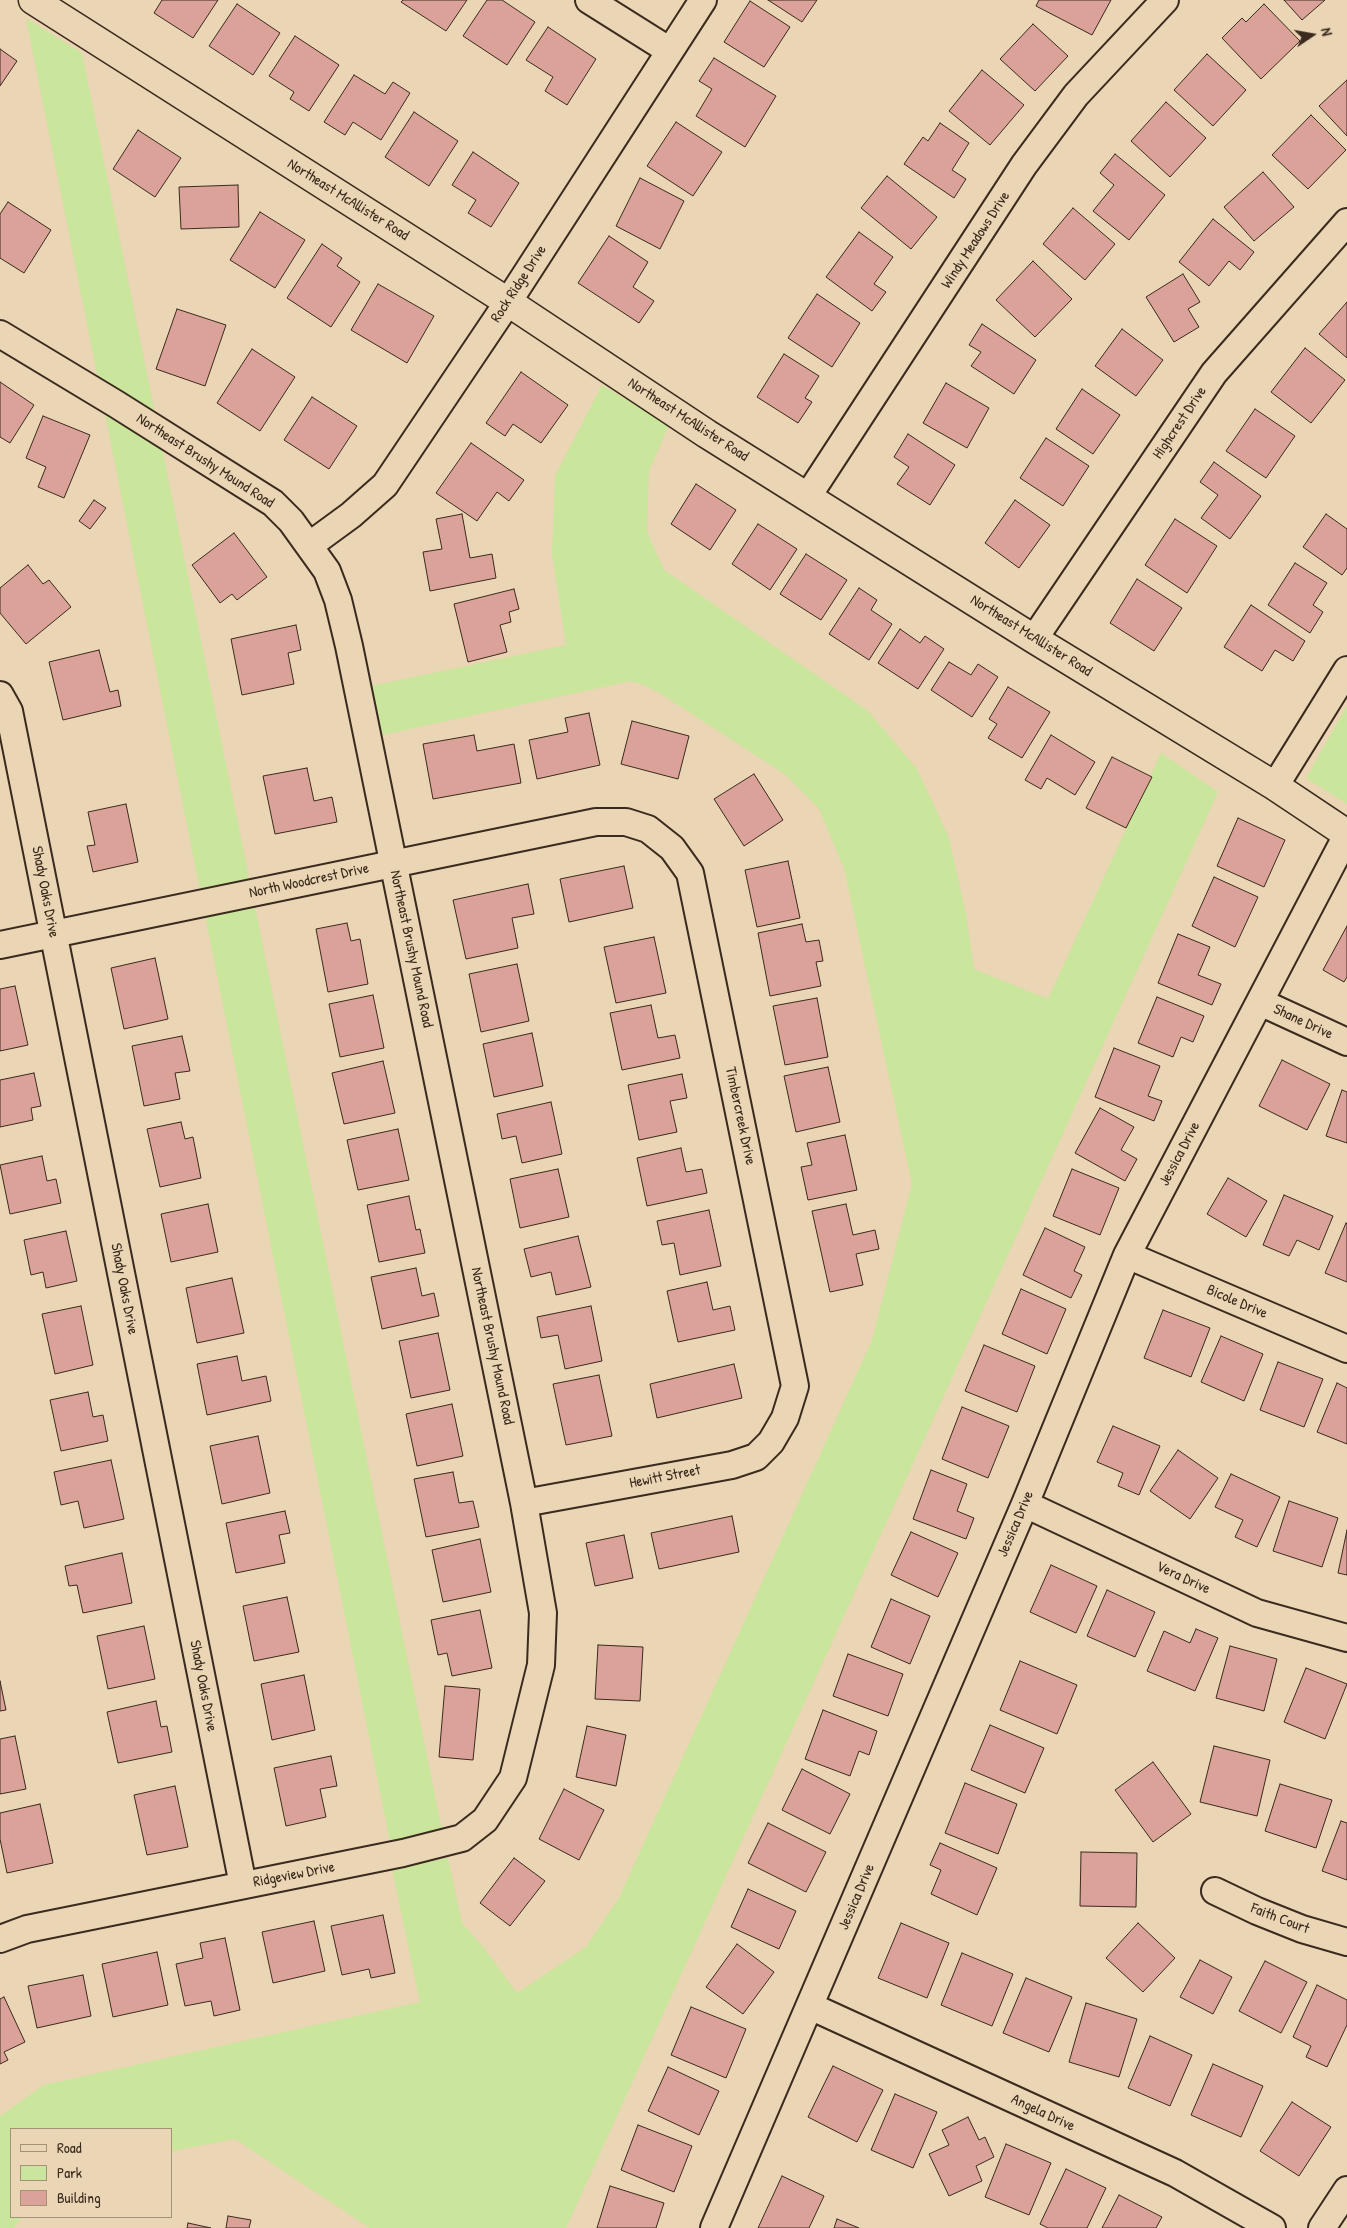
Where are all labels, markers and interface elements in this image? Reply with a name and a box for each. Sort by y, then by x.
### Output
north arrow [1287,10,1337,60]
text: N [1317,26,1337,37]
street label: Northeast McAllister Road [284,155,412,245]
street label: Windy Meadows Drive [938,188,1014,292]
street label: Rock Ridge Drive [487,242,551,326]
street label: Northeast McAllister Road [624,374,752,466]
street label: Highcrest Drive [1149,383,1211,463]
street label: Northeast Brushy Mound Road [133,410,277,512]
street label: Northeast McAllister Road [967,591,1095,681]
street label: Shady Oaks Drive [27,845,63,939]
street label: North Woodcrest Drive [247,860,371,902]
street label: Northeast Brushy Mound Road [386,869,436,1029]
street label: Shane Drive [1270,1000,1336,1044]
street label: Timbercreek Drive [721,1065,759,1167]
street label: Jessica Drive [1156,1119,1204,1189]
street label: Shady Oaks Drive [106,1242,142,1336]
street label: Northeast Brushy Mound Road [467,1266,517,1426]
street label: Bicole Drive [1204,1281,1270,1323]
street label: Hewitt Street [628,1461,702,1493]
street label: Jessica Drive [994,1488,1038,1560]
street label: Vera Drive [1153,1558,1213,1598]
street label: Shady Oaks Drive [185,1639,221,1733]
street label: Ridgeview Drive [252,1858,336,1892]
street label: Jessica Drive [835,1861,879,1933]
street label: Faith Court [1248,1900,1312,1938]
street label: Angela Drive [1008,2090,1078,2136]
legend [10,2128,172,2218]
text: Road [57,2137,82,2158]
text: Park [57,2162,82,2183]
text: Building [57,2187,101,2208]

